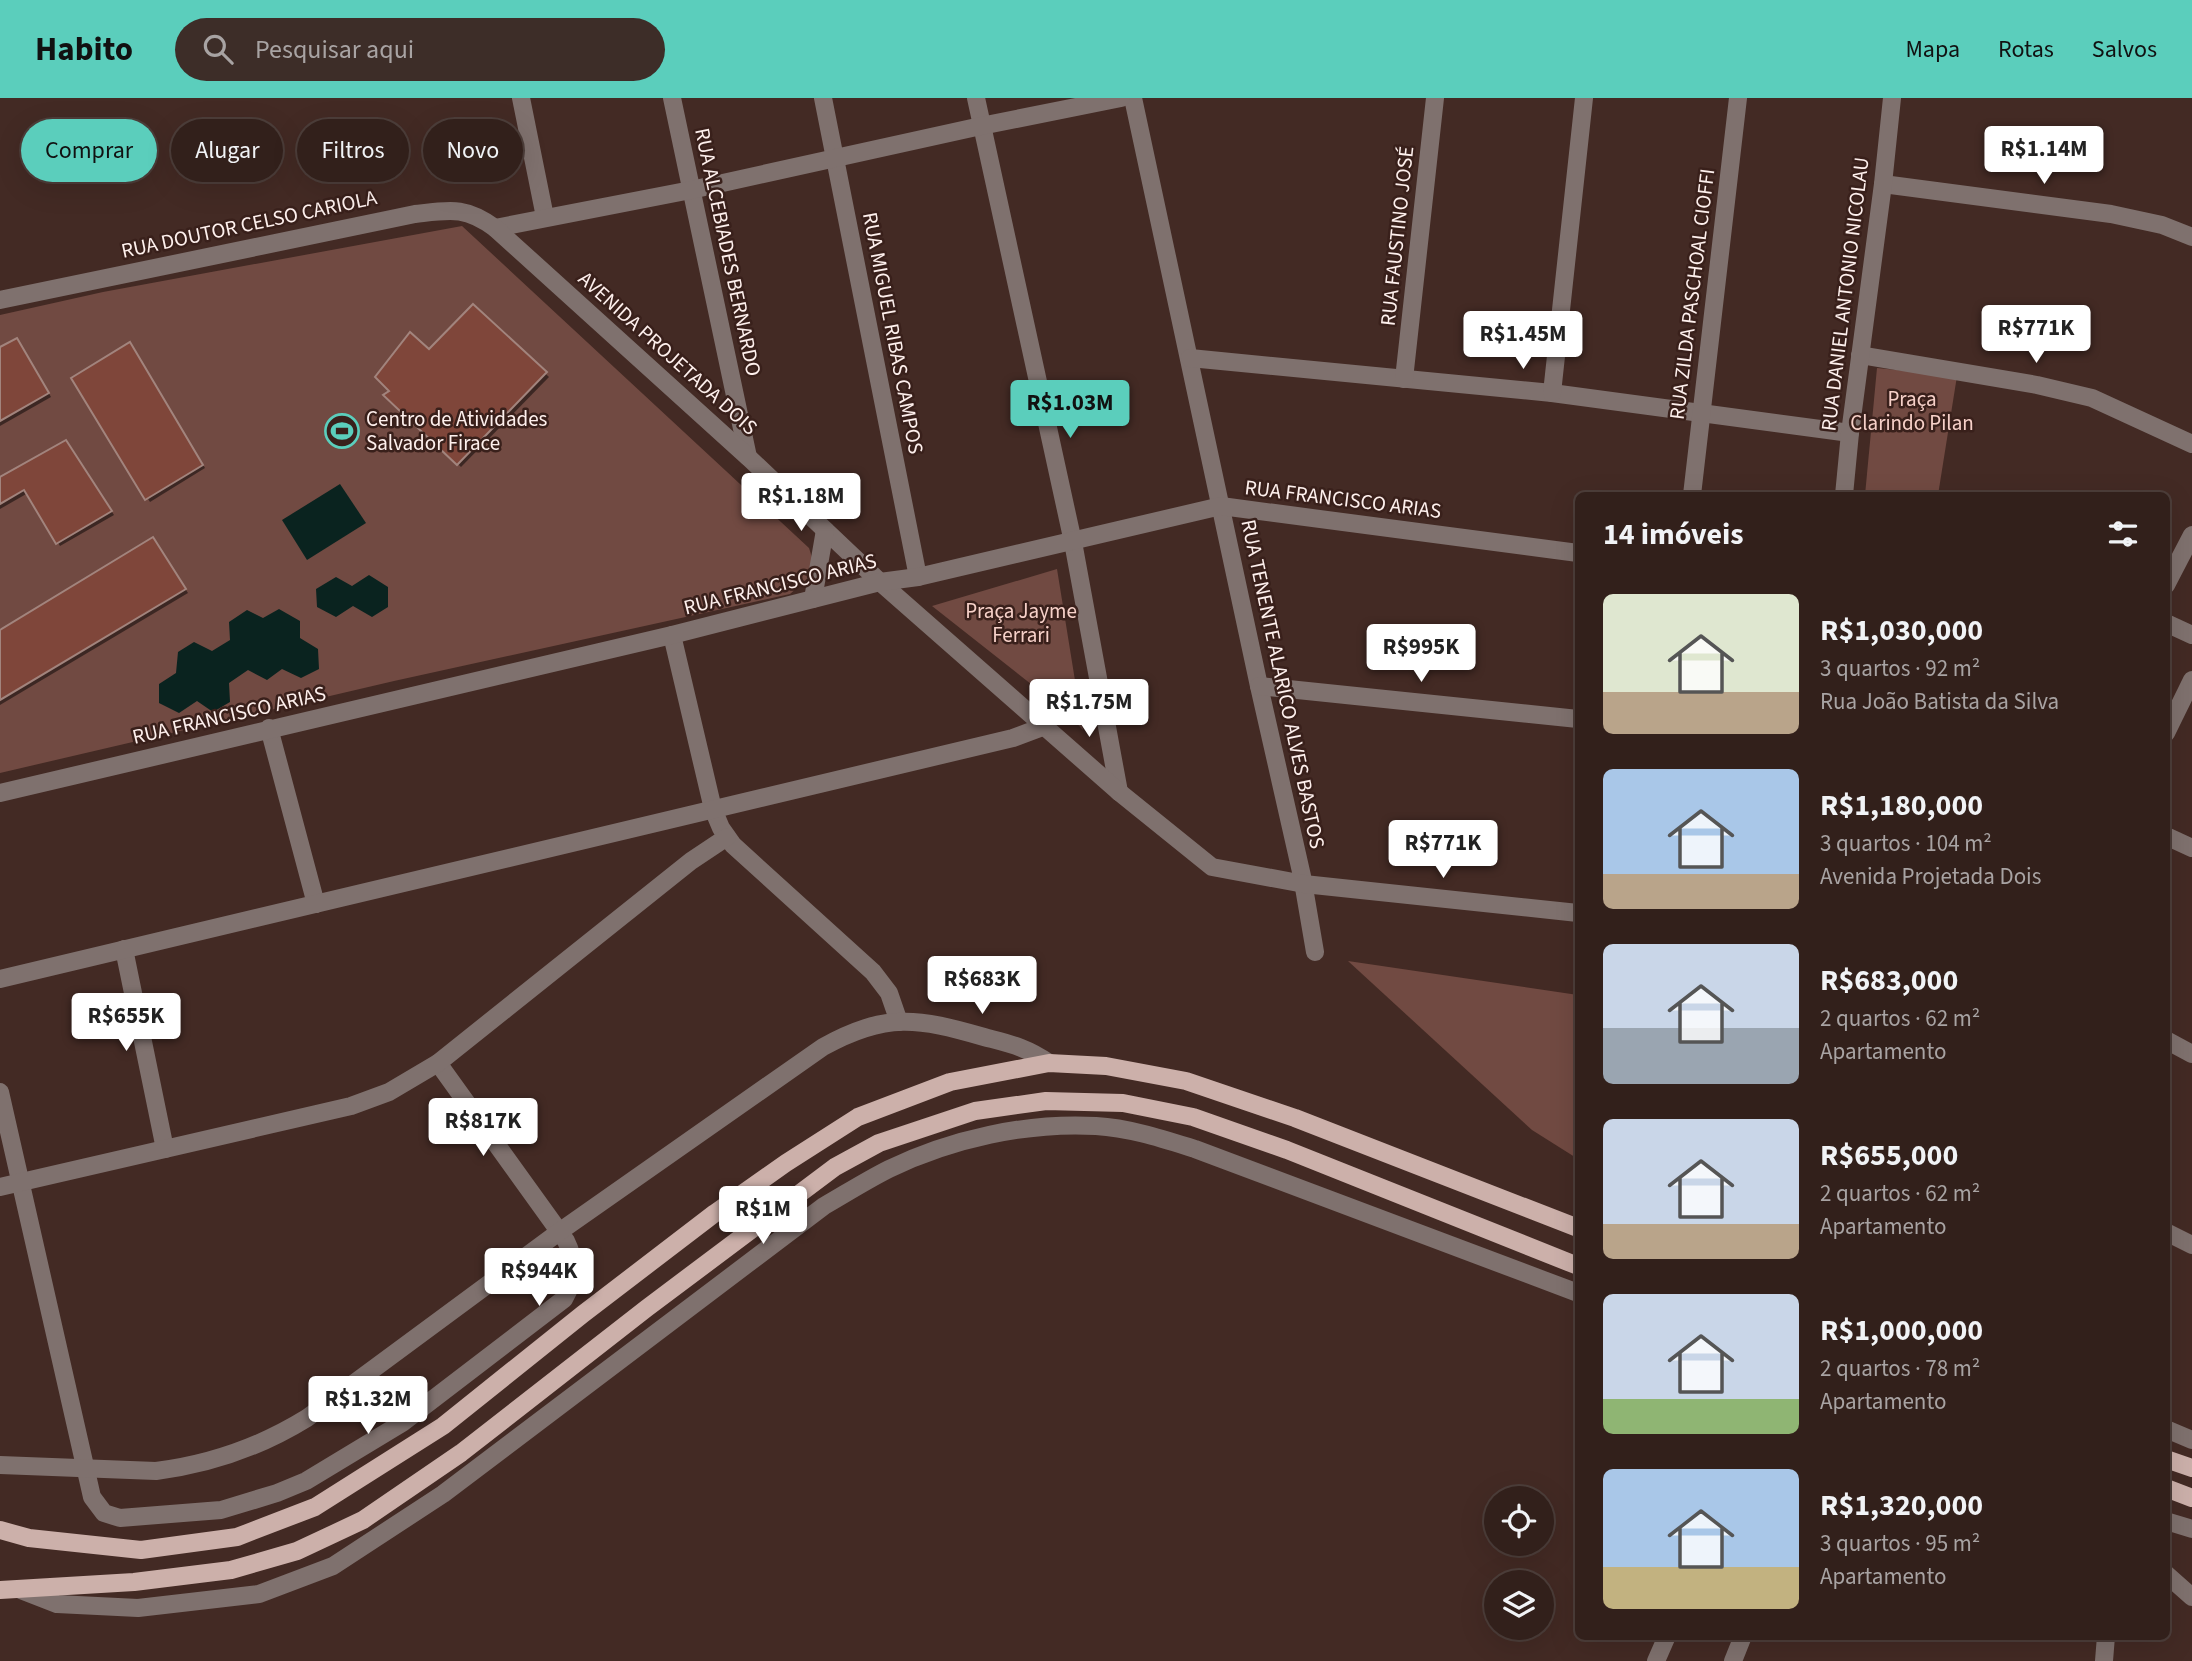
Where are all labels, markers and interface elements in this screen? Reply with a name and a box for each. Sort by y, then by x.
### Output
search box [175,18,665,81]
text: Habito [35,26,133,73]
icon: search [199,30,237,68]
text: Pesquisar aqui [255,31,414,68]
text: Mapa [1905,32,1960,67]
text: Rotas [1998,32,2054,67]
text: Salvos [2092,32,2157,67]
chip: Comprar [21,119,157,182]
chip: Alugar [171,119,283,182]
chip: Filtros [297,119,409,182]
chip: Novo [423,119,523,182]
street label: RUA ALCEBIADES BERNARDO [687,125,769,379]
pin: R$1.14M [1979,126,2109,186]
text: R$1.14M [2000,132,2088,165]
street label: RUA FAUSTINO JOSÉ [1373,145,1421,327]
street label: RUA DANIEL ANTONIO NICOLAU [1813,155,1877,433]
street label: RUA ZILDA PASCHOAL CIOFFI [1662,167,1722,421]
street label: RUA DOUTOR CELSO CARIOLA [118,182,380,266]
street label: RUA MIGUEL RIBAS CAMPOS [855,209,931,457]
street label: AVENIDA PROJETADA DOIS [572,264,764,442]
pin: R$771K [1979,306,2093,365]
text: R$771K [1998,311,2074,344]
pin: R$1.45M [1458,312,1588,371]
text: R$1.45M [1479,317,1567,350]
pin: R$1.03M [1005,380,1135,440]
park label: Praça Clarindo Pilan [1850,384,1974,438]
text: R$1.03M [1026,386,1114,419]
place label: Centro de Atividades Salvador Firace [366,404,548,458]
sports icon: Centro de Atividades Salvador Firace [323,412,361,450]
street label: RUA FRANCISCO ARIAS [1243,472,1443,526]
pin: R$1.18M [736,474,866,533]
text: R$1.18M [757,479,845,512]
text: 14 imóveis [1603,513,1744,556]
icon: filters [2104,515,2142,553]
street label: RUA TENENTE ALARICO ALVES BASTOS [1233,517,1333,851]
street label: RUA FRANCISCO ARIAS [680,546,880,622]
park label: Praça Jayme Ferrari [965,596,1077,650]
text: R$1,030,000 [1820,609,1983,652]
icon: home [1659,622,1743,706]
pin: R$995K [1364,624,1478,684]
text: R$995K [1383,630,1459,663]
text: 3 quartos · 92 m² [1820,652,1980,685]
street label: RUA FRANCISCO ARIAS [129,678,329,752]
pin: R$1.75M [1024,680,1154,739]
text: R$1.75M [1045,685,1133,718]
text: Rua João Batista da Silva [1820,685,2059,718]
text: R$1,180,000 [1820,784,1983,827]
icon: home [1659,797,1743,881]
pin: R$771K [1386,820,1500,880]
text: R$771K [1405,826,1481,859]
text: 3 quartos · 104 m² [1820,827,1992,860]
text: Avenida Projetada Dois [1820,860,2041,893]
pin: R$683K [925,956,1039,1016]
text: R$683,000 [1820,959,1958,1002]
text: R$683K [944,962,1020,995]
icon: home [1659,972,1743,1056]
pin: R$655K [69,993,183,1053]
text: R$655K [88,999,164,1032]
text: 2 quartos · 62 m² [1820,1002,1980,1035]
text: Apartamento [1820,1035,1946,1068]
pin: R$817K [426,1098,540,1158]
text: R$817K [445,1104,521,1137]
text: R$655,000 [1820,1134,1958,1177]
icon: home [1659,1147,1743,1231]
text: 2 quartos · 62 m² [1820,1177,1980,1210]
pin: R$1M [722,1186,804,1246]
text: R$1M [735,1192,791,1225]
text: Apartamento [1820,1210,1946,1243]
pin: R$944K [482,1248,596,1308]
text: R$944K [501,1254,577,1287]
text: R$1,000,000 [1820,1309,1983,1352]
icon: home [1659,1322,1743,1406]
text: 2 quartos · 78 m² [1820,1352,1980,1385]
pin: R$1.32M [303,1376,433,1436]
text: R$1.32M [324,1382,412,1415]
text: Apartamento [1820,1385,1946,1418]
text: R$1,320,000 [1820,1484,1983,1527]
map controls [1484,1486,1554,1640]
button: locate [1484,1486,1554,1556]
icon: home [1659,1497,1743,1581]
text: 3 quartos · 95 m² [1820,1527,1980,1560]
text: Apartamento [1820,1560,1946,1593]
button: layers [1484,1570,1554,1640]

